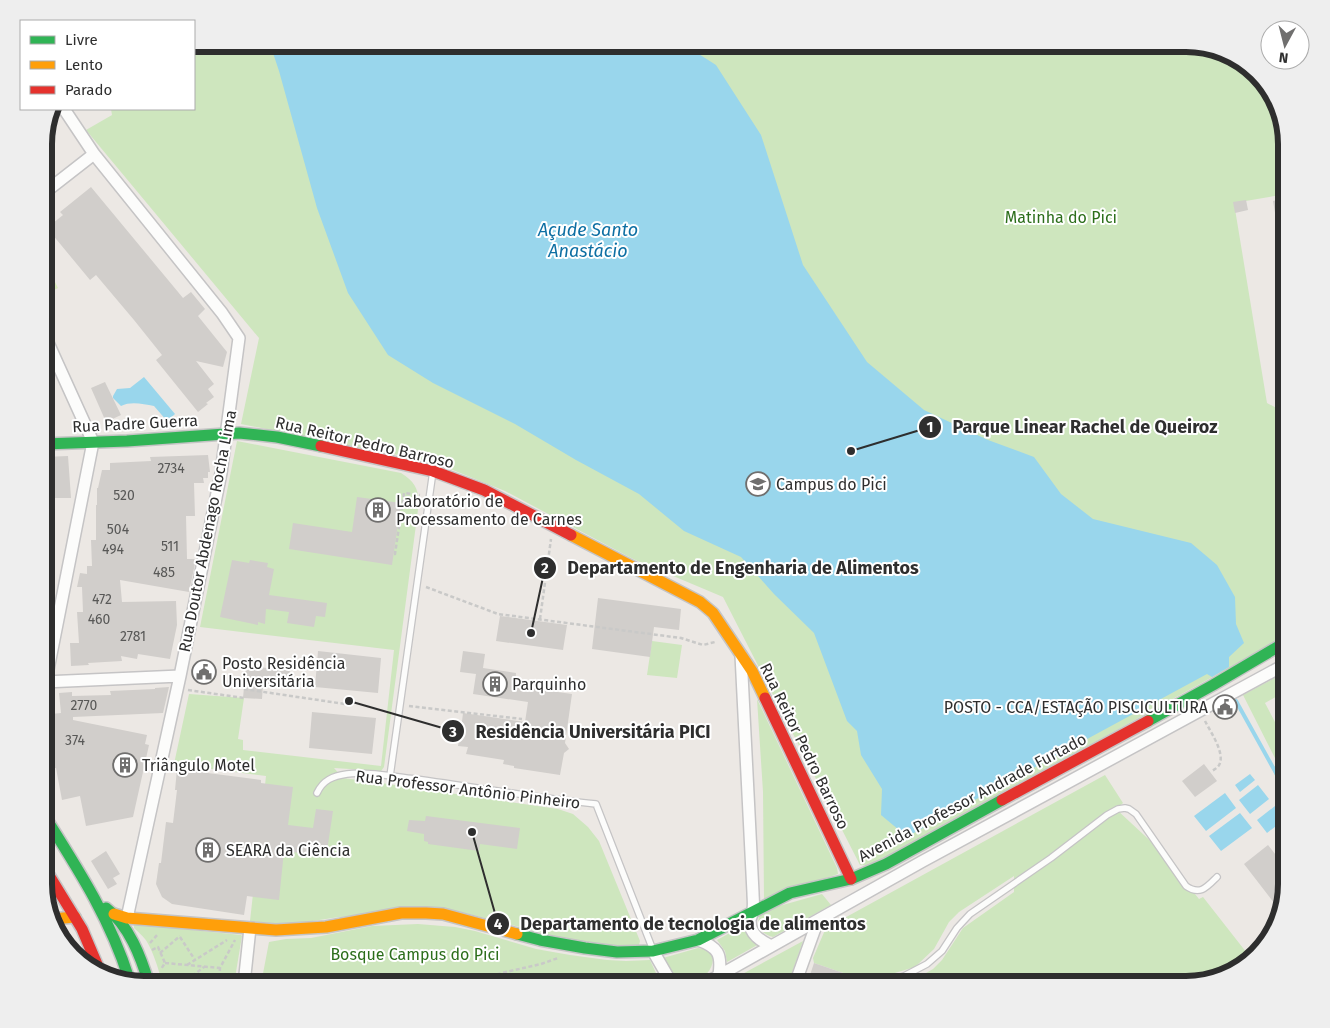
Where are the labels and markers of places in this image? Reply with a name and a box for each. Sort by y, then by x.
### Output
callout: Parque Linear Rachel de Queiroz [917,411,1227,444]
school or university icon: Campus do Pici [745,471,771,497]
place label: Campus do Pici [776,475,887,494]
place label: Laboratório de Processamento de Carnes [396,492,582,529]
building icon: Laboratório de Processamento de Carnes [365,497,391,523]
callout: Departamento de Engenharia de Alimentos [533,551,929,584]
place label: Posto Residência Universitária [222,654,345,691]
public building icon: Posto Residência Universitária [191,659,217,685]
building icon: Parquinho [482,671,508,697]
place label: Parquinho [512,675,586,694]
public building icon: POSTO - CCA/ESTAÇÃO PISCICULTURA [1212,694,1238,720]
place label: POSTO - CCA/ESTAÇÃO PISCICULTURA [944,698,1209,718]
callout: Residência Universitária PICI [441,715,721,748]
building icon: Triângulo Motel [112,752,138,778]
place label: Triângulo Motel [142,756,255,775]
building icon: SEARA da Ciência [195,837,221,863]
place label: SEARA da Ciência [226,841,350,860]
callout: Departamento de tecnologia de alimentos [485,907,875,940]

